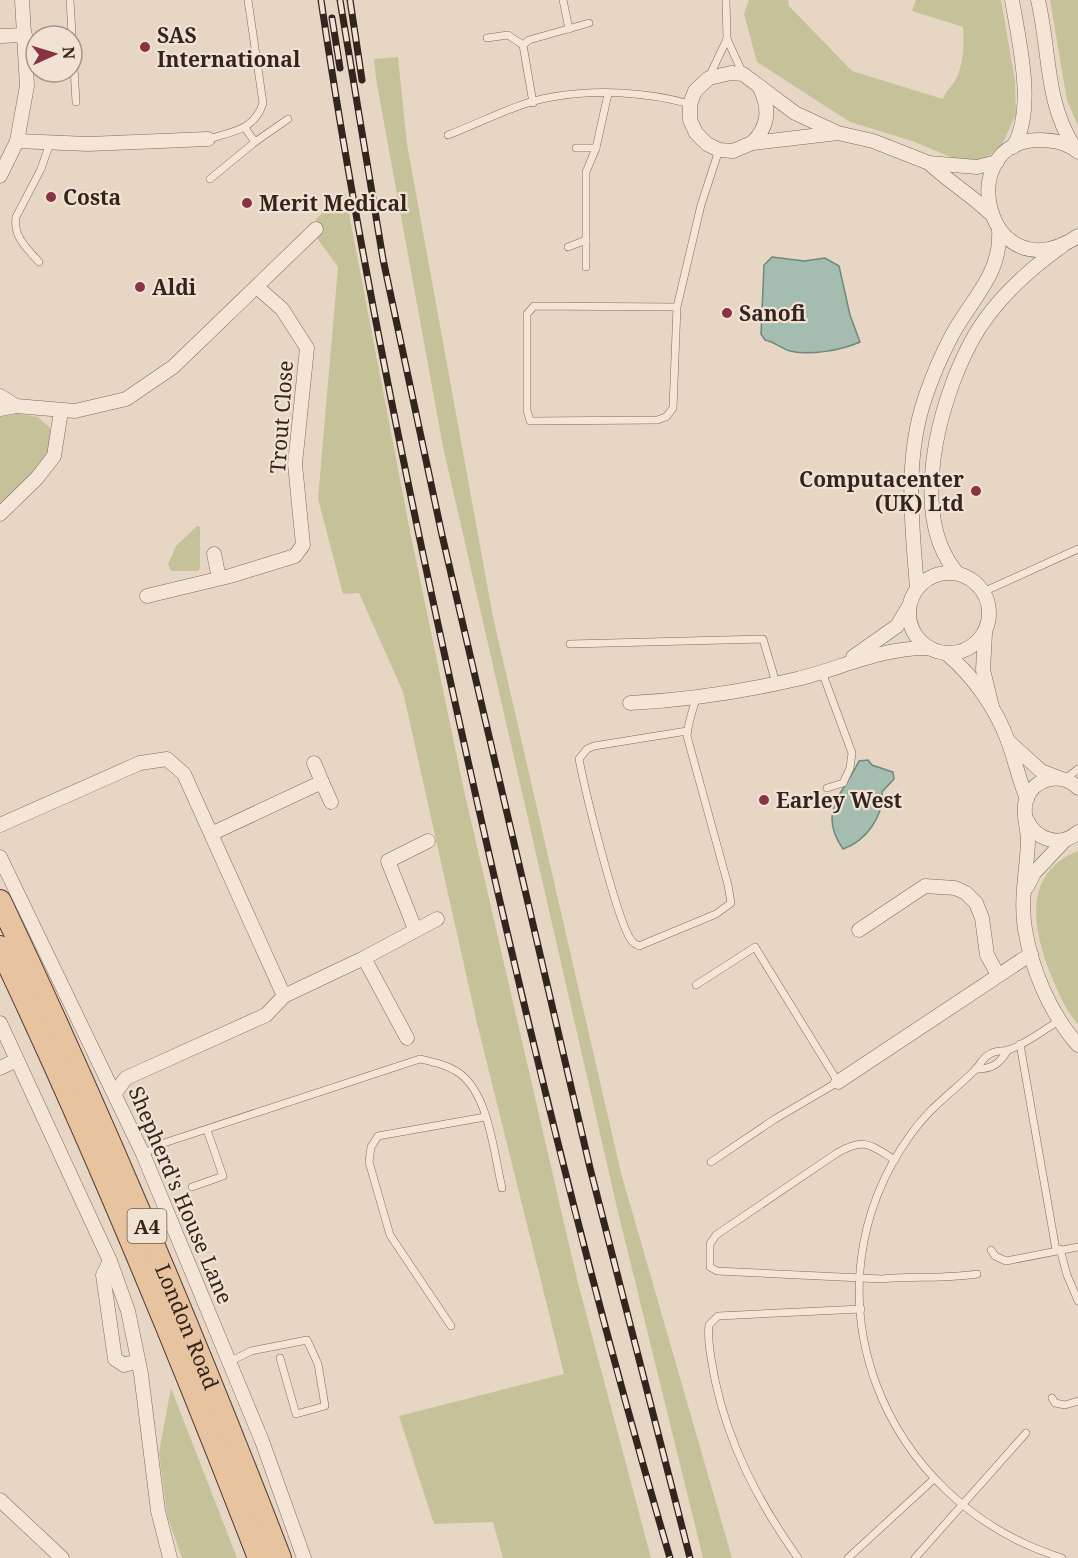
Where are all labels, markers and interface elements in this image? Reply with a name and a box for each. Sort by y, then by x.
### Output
place label: SAS International [157,21,301,73]
north arrow [24,24,84,84]
marker: SAS International [138,40,152,54]
text: N [58,46,80,60]
place label: Costa [63,183,121,211]
place label: Merit Medical [259,189,408,217]
marker: Costa [44,190,58,204]
marker: Merit Medical [240,196,254,210]
place label: Aldi [152,273,197,301]
marker: Aldi [133,280,147,294]
place label: Sanofi [739,299,806,327]
marker: Sanofi [720,306,734,320]
street label: Trout Close [263,360,299,474]
place label: Computacenter (UK) Ltd [799,465,964,517]
marker: Computacenter (UK) Ltd [969,484,983,498]
place label: Earley West [776,786,903,814]
marker: Earley West [757,793,771,807]
street label: Shepherd's House Lane [122,1082,240,1308]
road number: A4 [128,1209,166,1243]
street label: London Road [149,1259,226,1394]

